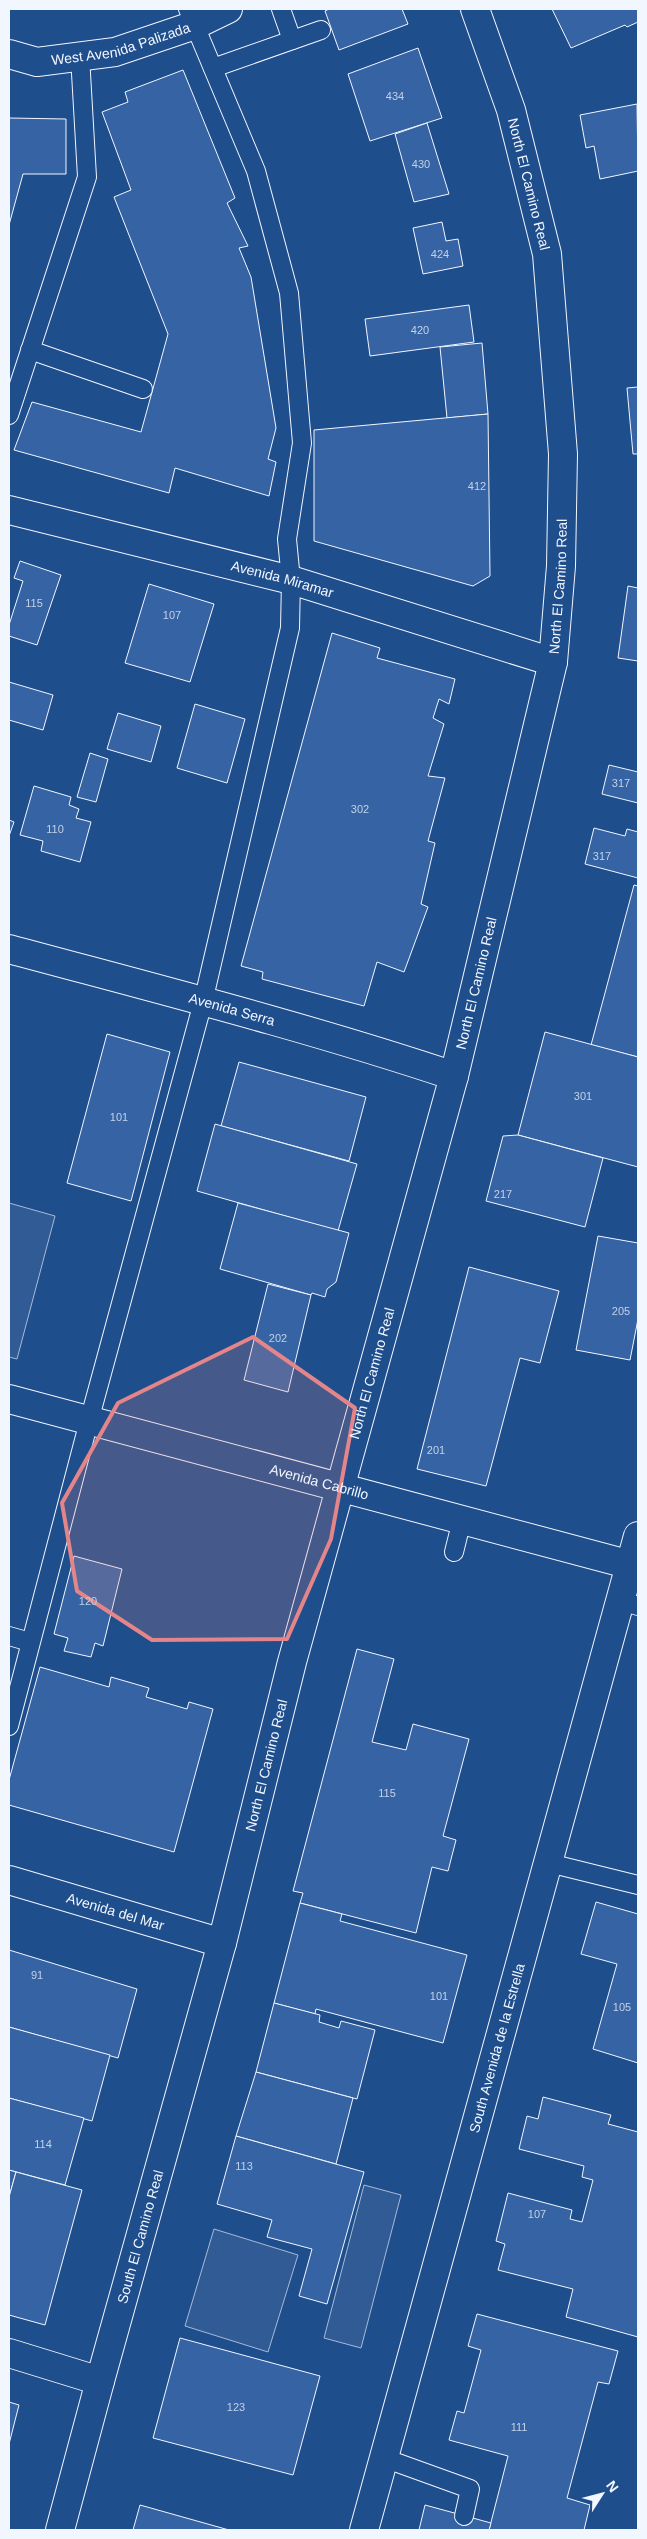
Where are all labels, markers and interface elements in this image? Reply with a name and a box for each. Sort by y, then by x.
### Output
street label: West Avenida Palizada [50,19,192,68]
house number: 434 [386,90,404,102]
street label: North El Camino Real [505,116,553,252]
house number: 430 [412,158,430,170]
house number: 424 [431,248,449,260]
house number: 420 [411,324,429,336]
house number: 412 [468,480,486,492]
street label: North El Camino Real [546,519,570,655]
street label: Avenida Miramar [229,557,336,601]
house number: 115 [25,597,43,609]
house number: 107 [163,609,181,621]
house number: 317 [612,777,630,789]
house number: 302 [351,803,369,815]
house number: 110 [46,823,64,835]
house number: 317 [593,850,611,862]
street label: North El Camino Real [453,915,500,1051]
street label: Avenida Serra [187,990,277,1029]
house number: 301 [574,1090,592,1102]
house number: 101 [110,1111,128,1123]
house number: 217 [494,1188,512,1200]
house number: 205 [612,1305,630,1317]
street label: North El Camino Real [346,1306,398,1441]
house number: 202 [269,1332,287,1344]
house number: 201 [427,1444,445,1456]
street label: Avenida Cabrillo [268,1461,371,1503]
house number: 120 [79,1595,97,1607]
street label: North El Camino Real [242,1698,290,1833]
house number: 115 [378,1787,396,1799]
street label: Avenida del Mar [65,1889,166,1934]
street label: South Avenida de la Estrella [466,1961,528,2135]
house number: 91 [31,1969,43,1981]
house number: 101 [430,1990,448,2002]
house number: 105 [613,2001,631,2013]
house number: 114 [34,2138,52,2150]
house number: 113 [235,2160,253,2172]
street label: South El Camino Real [114,2168,166,2305]
house number: 107 [528,2208,546,2220]
house number: 123 [227,2401,245,2413]
house number: 111 [511,2421,527,2433]
north arrow [577,2469,627,2519]
text: N [603,2478,622,2495]

